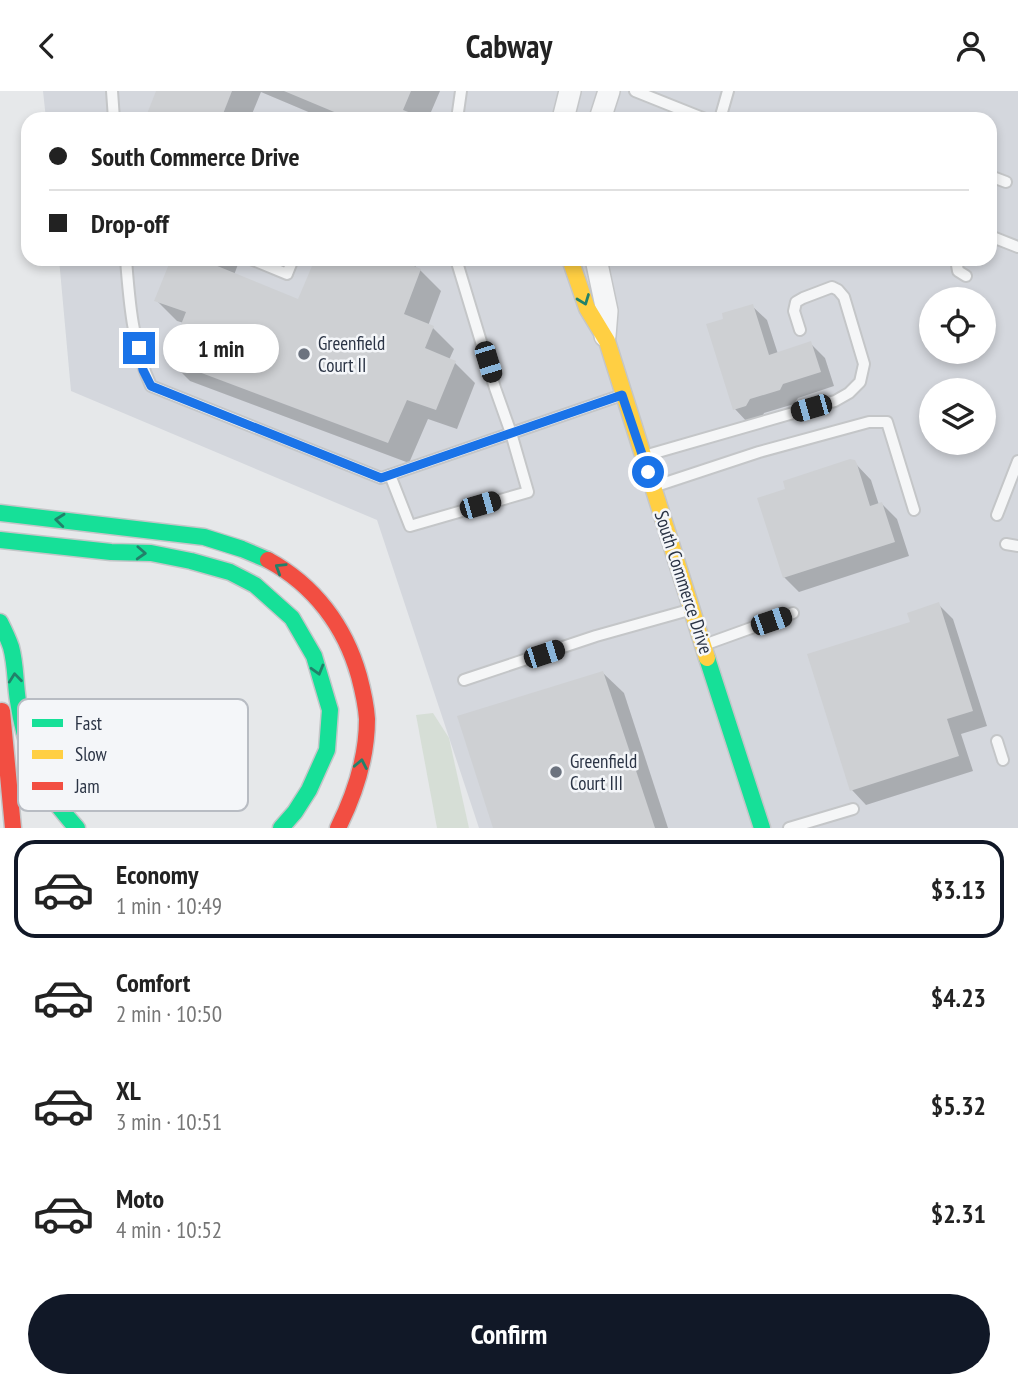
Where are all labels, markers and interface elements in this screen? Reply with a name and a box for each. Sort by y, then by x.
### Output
text: Cabway [466,25,552,67]
icon: back [28,27,66,65]
icon: person [952,27,990,65]
text: South Commerce Drive [91,140,300,173]
text: Drop-off [91,207,169,240]
map controls [919,287,996,455]
button: locate [919,287,996,364]
one-way arrow [575,293,589,305]
callout: 1 min [164,323,279,373]
place label: Greenfield Court II [318,331,385,377]
route end [123,332,155,364]
text: 1 min [198,334,244,363]
car [472,339,505,385]
marker: Greenfield Court II [296,346,312,362]
button: layers [919,378,996,455]
car [788,392,835,424]
route start [632,456,664,488]
car [457,489,504,521]
street label: South Commerce Drive [650,507,719,657]
one-way arrow [54,513,65,528]
one-way arrow [136,546,147,561]
one-way arrow [274,563,287,576]
car [748,604,795,638]
car [521,638,568,670]
one-way arrow [310,664,325,676]
one-way arrow [8,672,23,683]
legend [18,699,248,811]
text: Fast [75,711,103,735]
text: Slow [75,742,108,766]
place label: Greenfield Court III [570,749,637,795]
one-way arrow [353,758,368,770]
marker: Greenfield Court III [548,764,564,780]
text: Jam [74,774,100,798]
icon: car [32,858,95,921]
text: Economy [116,858,198,891]
text: $3.13 [931,873,986,906]
text: 1 min · 10:49 [116,891,222,920]
icon: car [32,966,95,1029]
text: Comfort [116,966,190,999]
text: $4.23 [931,981,986,1014]
text: 2 min · 10:50 [116,999,222,1028]
icon: car [32,1074,95,1137]
text: XL [116,1074,141,1107]
text: $5.32 [931,1089,986,1122]
text: 3 min · 10:51 [116,1107,222,1136]
icon: car [32,1182,95,1245]
text: Moto [116,1182,164,1215]
text: $2.31 [931,1197,986,1230]
text: 4 min · 10:52 [116,1215,222,1244]
button: Confirm [28,1294,990,1374]

